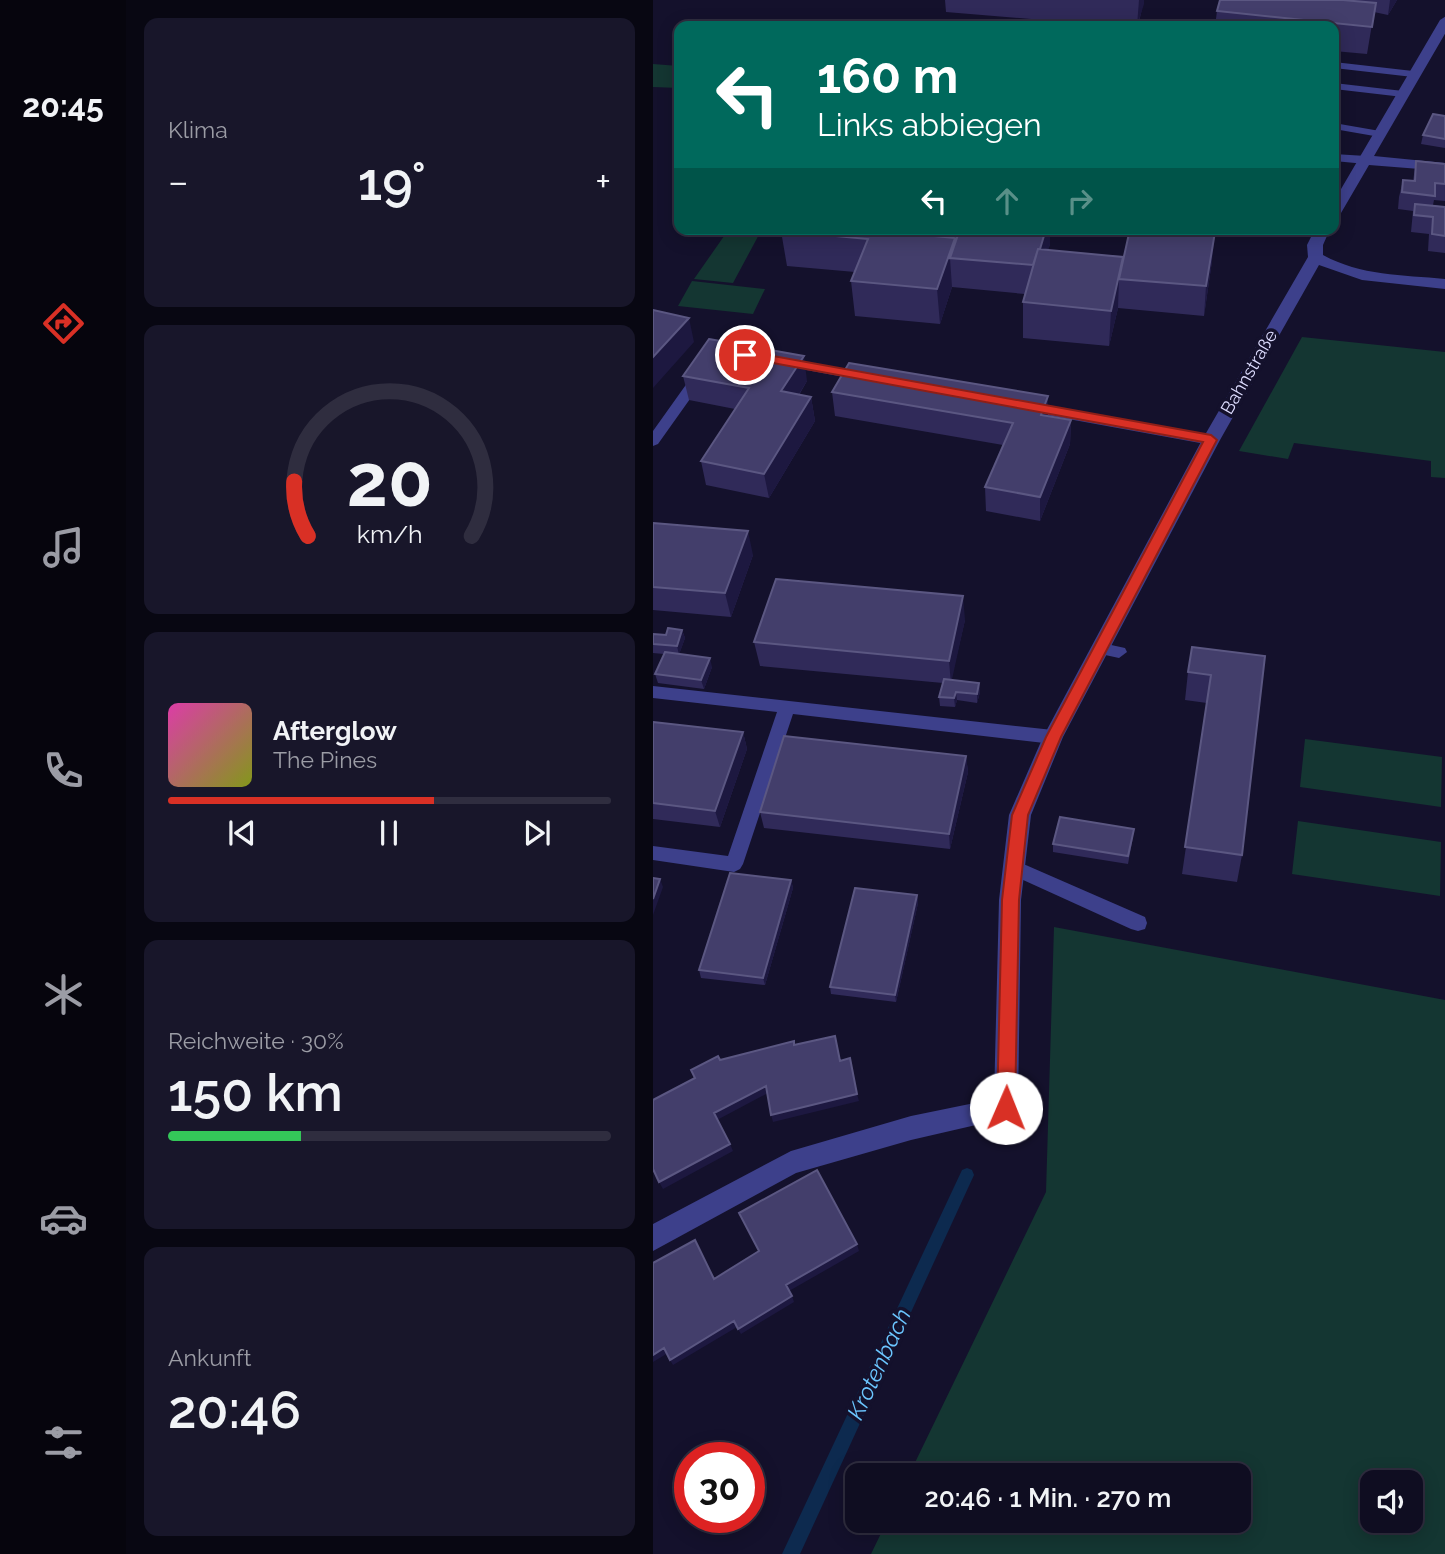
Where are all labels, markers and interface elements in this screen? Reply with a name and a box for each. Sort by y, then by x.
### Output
text: 160 m [817,47,958,104]
icon: left [702,49,793,140]
text: 20:45 [22,87,104,124]
text: Links abbiegen [817,106,1042,143]
text: Klima [168,116,228,143]
text: 19° [358,151,426,212]
text: − [168,159,188,204]
text: + [595,159,611,204]
icon: left [915,182,953,220]
icon: ahead [988,182,1026,220]
icon: right [1061,182,1099,220]
icon: directions [39,299,88,348]
pin [715,325,775,385]
street label: Bahnstraße [1216,325,1281,418]
icon: arrive [726,336,764,374]
text: 20 [347,438,432,523]
text: km/h [357,519,422,549]
icon: music [39,523,88,572]
text: Afterglow [273,716,397,746]
icon: phone [39,746,88,795]
text: The Pines [273,746,377,773]
icon: previous [223,814,261,852]
icon: pause [370,814,408,852]
icon: next [518,814,556,852]
icon: climate [39,970,88,1019]
text: Reichweite · 30% [168,1027,344,1054]
text: 150 km [168,1062,343,1123]
position arrow [969,1071,1043,1145]
icon: car [39,1194,88,1243]
water label: Krotenbach [841,1304,916,1424]
text: Ankunft [168,1344,251,1371]
text: 20:46 [168,1379,301,1440]
icon: filters [39,1418,88,1467]
speed limit sign: 30 [674,1442,765,1533]
map controls [1360,1470,1423,1533]
button: sound [1360,1470,1423,1533]
text: 20:46 · 1 Min. · 270 m [925,1483,1171,1513]

